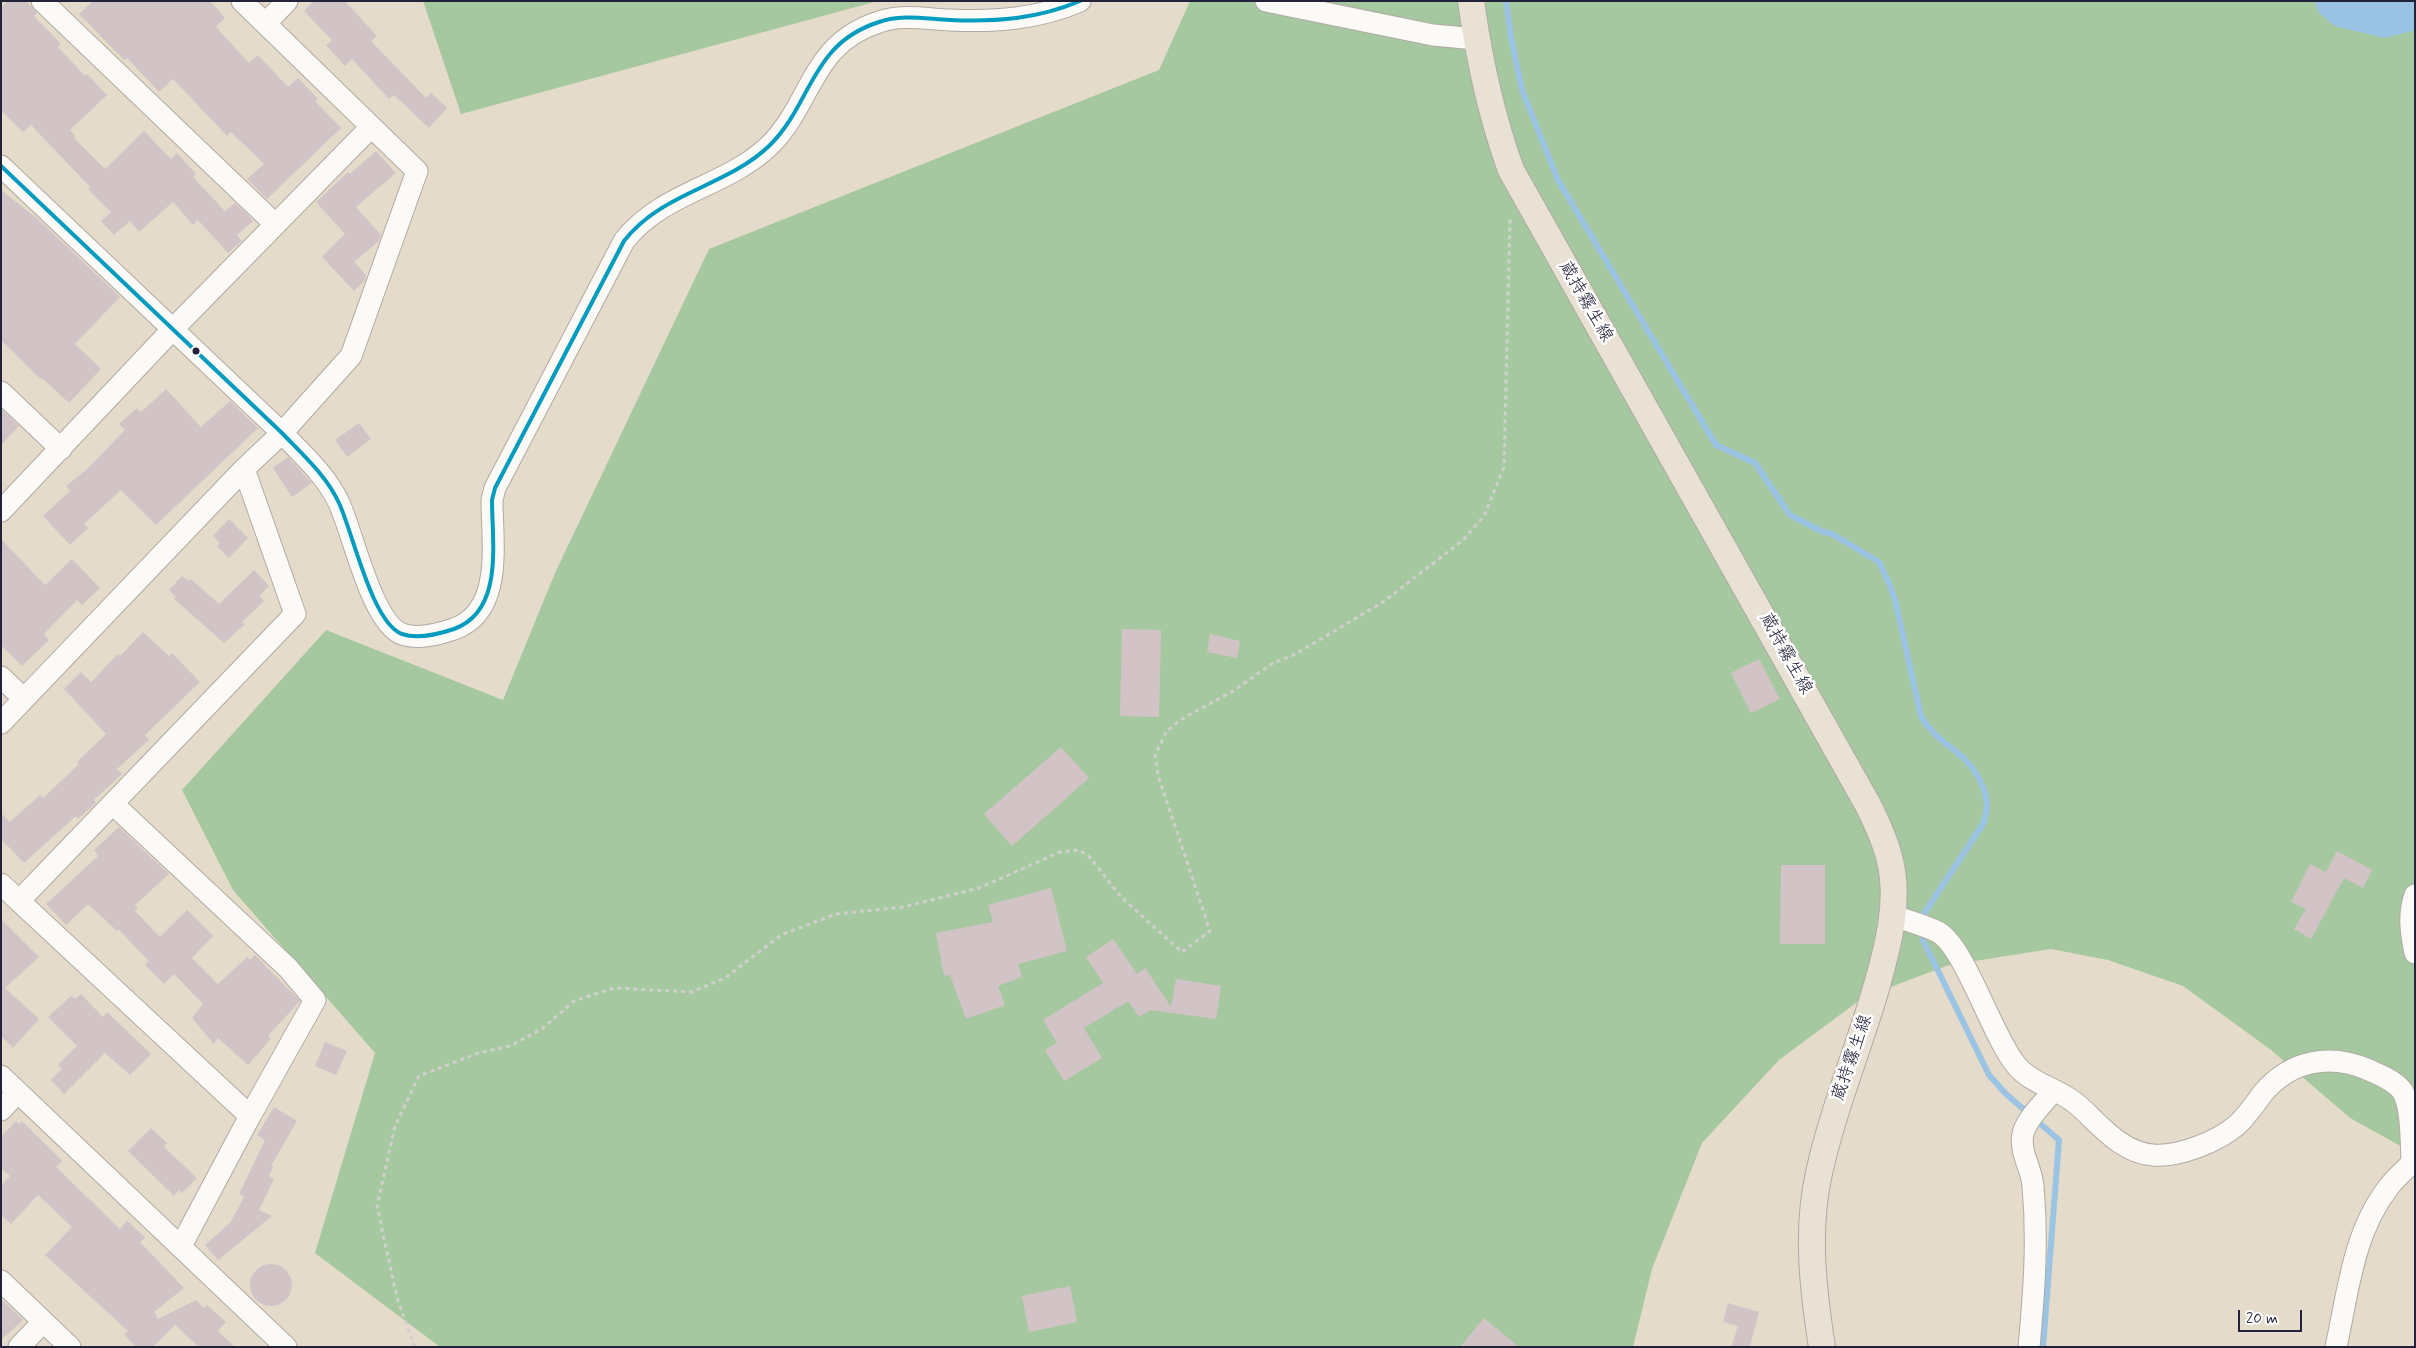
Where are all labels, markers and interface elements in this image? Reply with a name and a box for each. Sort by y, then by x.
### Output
street label: 蔵持霧生線 [1553,258,1617,346]
unlabelled marker [191,346,201,356]
street label: 蔵持霧生線 [1754,609,1816,699]
street label: 蔵持霧生線 [1828,1012,1878,1104]
scale bar [2241,1300,2305,1332]
text: 20 m [2246,1309,2278,1329]

